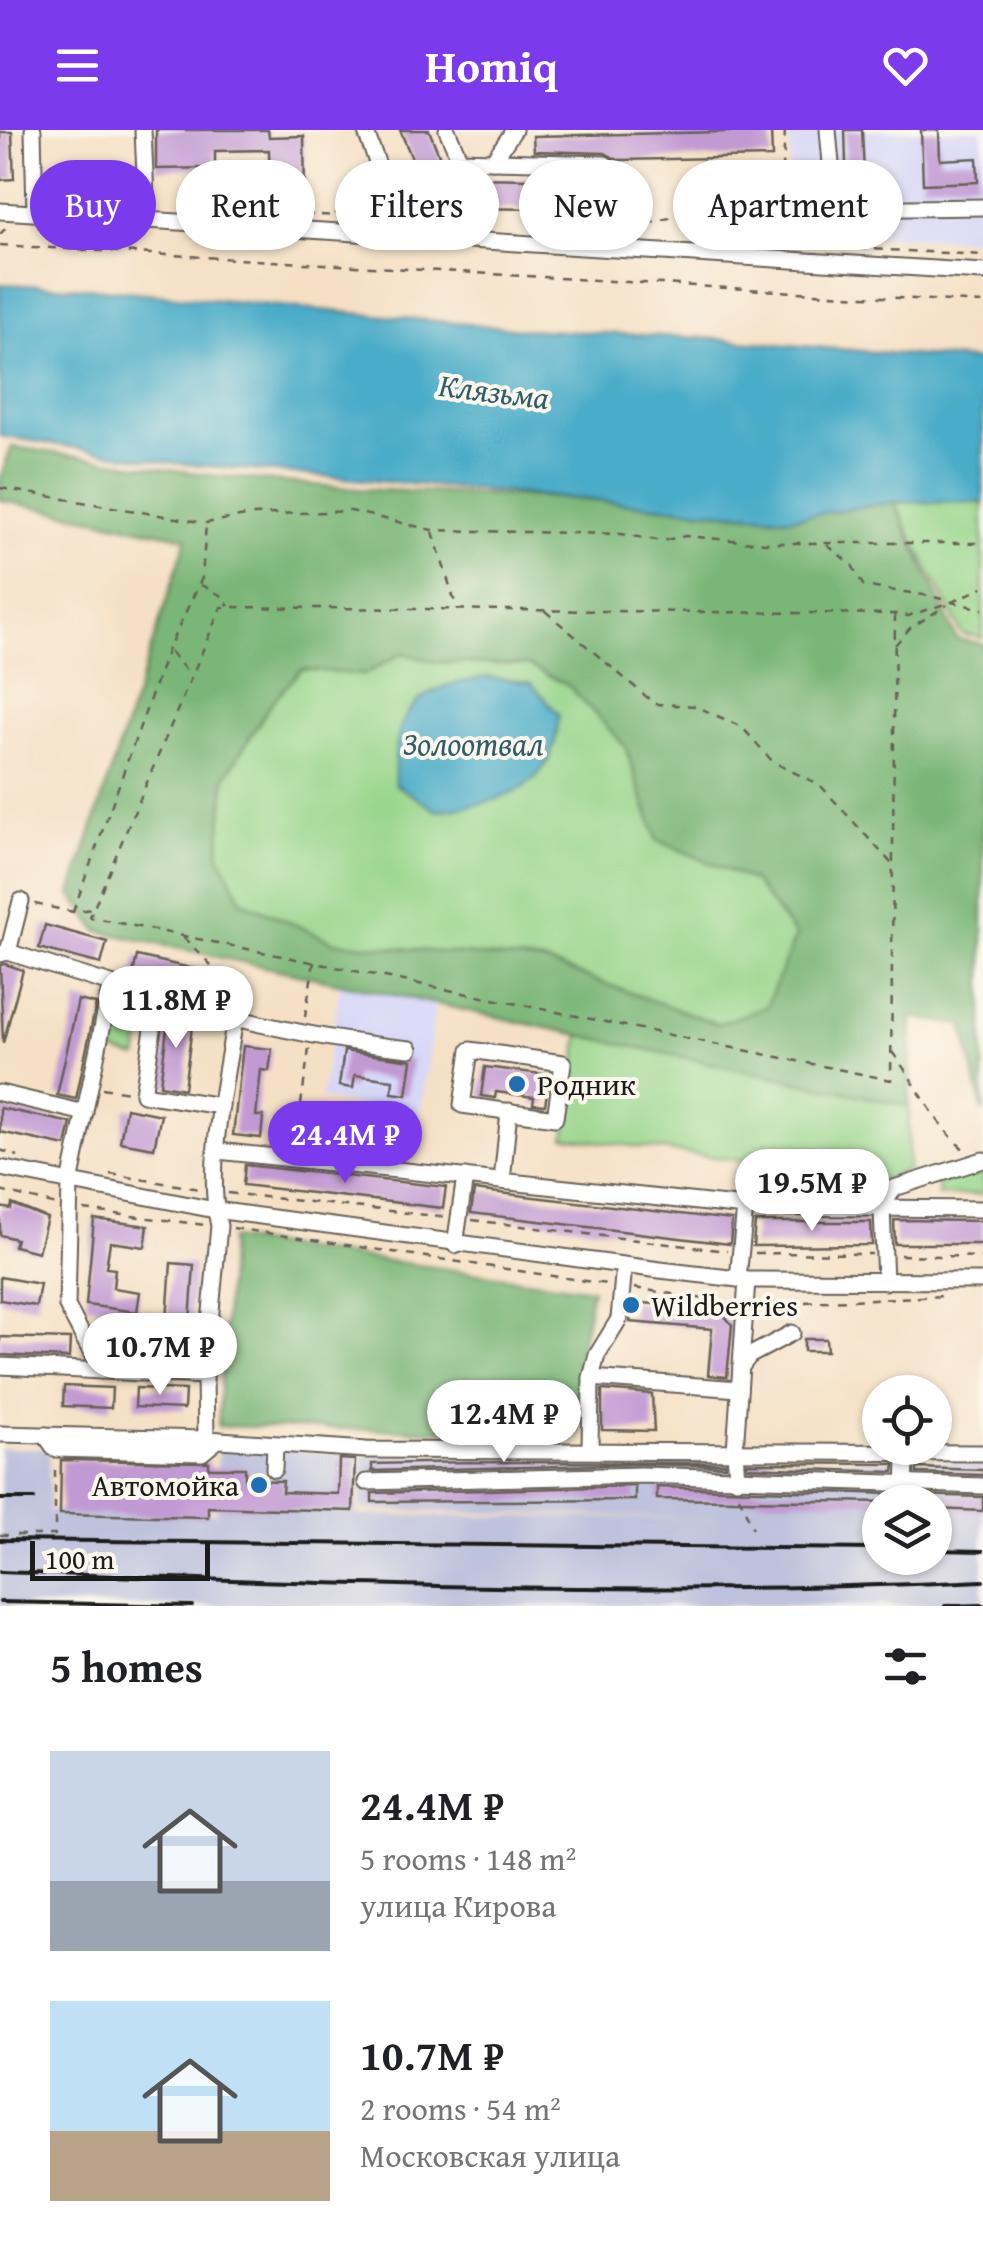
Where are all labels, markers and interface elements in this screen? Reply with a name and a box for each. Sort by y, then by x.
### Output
text: Homiq [425,33,558,98]
icon: menu [50,38,105,93]
icon: heart [878,38,933,93]
chip: Buy [30,160,156,250]
chip: Rent [176,160,315,250]
chip: Filters [335,160,499,250]
chip: New [519,160,653,250]
chip: Apartment [673,160,903,250]
water label: Клязьма [436,361,552,421]
water label: Золоотвал [402,720,544,767]
pin: 11.8M ₽ [84,966,268,1051]
text: 11.8M ₽ [121,975,231,1022]
place label: Родник [537,1062,636,1106]
marker: Родник [506,1073,528,1095]
pin: 24.4M ₽ [253,1101,437,1186]
text: 24.4M ₽ [290,1110,400,1157]
pin: 19.5M ₽ [720,1149,904,1234]
text: 19.5M ₽ [757,1158,867,1205]
place label: Wildberries [651,1283,798,1327]
marker: Wildberries [620,1294,642,1316]
pin: 10.7M ₽ [68,1313,252,1398]
text: 10.7M ₽ [105,1322,215,1369]
map controls [862,1375,952,1575]
button: locate [862,1375,952,1465]
pin: 12.4M ₽ [412,1380,596,1465]
text: 12.4M ₽ [449,1389,559,1436]
place label: Автомойка [92,1463,240,1507]
marker: Автомойка [248,1474,270,1496]
button: layers [862,1485,952,1575]
scale bar [30,1536,210,1580]
text: 100 m [45,1538,114,1579]
text: 5 homes [50,1636,203,1697]
icon: filters [878,1639,933,1694]
text: 24.4M ₽ [360,1774,504,1835]
icon: home [130,1791,250,1911]
text: 5 rooms · 148 m² [360,1835,576,1882]
text: улица Кирова [360,1882,557,1929]
text: 10.7M ₽ [360,2024,504,2085]
icon: home [130,2041,250,2161]
text: 2 rooms · 54 m² [360,2085,561,2132]
text: Московская улица [360,2132,620,2179]

